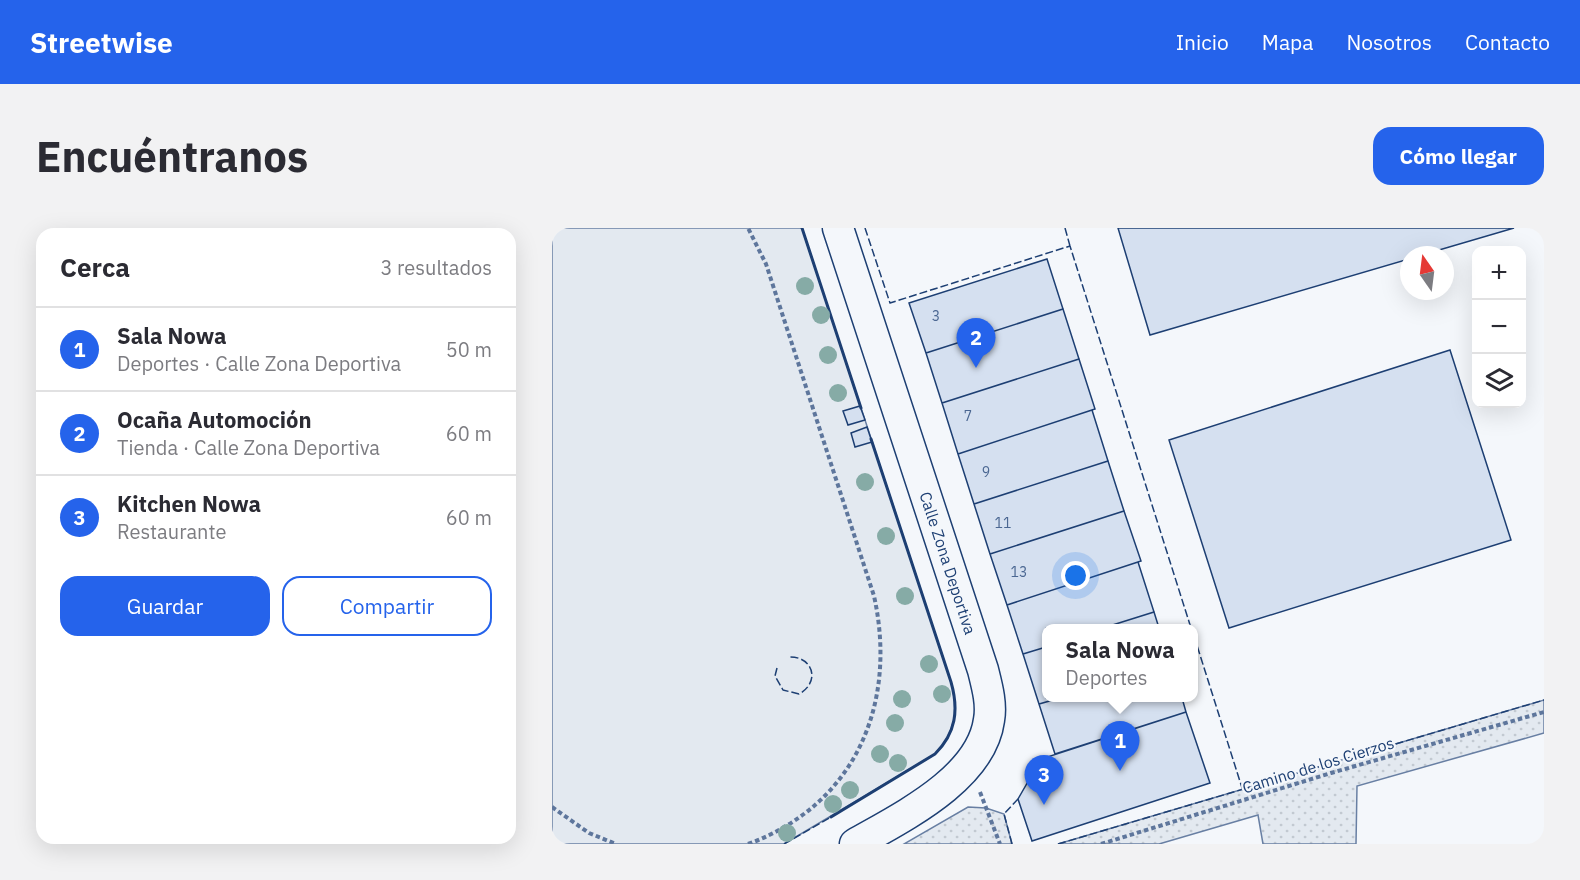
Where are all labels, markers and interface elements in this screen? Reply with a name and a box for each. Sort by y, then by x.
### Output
text: Streetwise [30,24,173,61]
text: Inicio [1176,28,1229,56]
text: Mapa [1262,28,1314,56]
text: Nosotros [1347,28,1432,56]
text: Contacto [1465,28,1550,56]
button: Cómo llegar [1373,127,1544,185]
text: Encuéntranos [36,129,308,184]
north arrow [1400,246,1454,300]
map controls [1472,246,1526,408]
button: + [1472,246,1526,300]
text: Cerca [60,250,130,284]
text: 3 resultados [380,254,492,281]
button: − [1472,300,1526,354]
house number: 3 [932,307,940,325]
pin: 2 [956,318,996,368]
text: Sala Nowa [117,321,226,350]
text: 1 [74,336,86,363]
text: 50 m [446,336,492,363]
text: Deportes · Calle Zona Deportiva [117,350,401,377]
button: layers [1472,354,1526,408]
text: Ocaña Automoción [117,405,312,434]
house number: 7 [964,407,972,425]
text: 2 [74,420,86,447]
text: 60 m [446,420,492,447]
text: Tienda · Calle Zona Deportiva [117,434,380,461]
house number: 9 [982,463,990,481]
text: Kitchen Nowa [117,489,261,518]
street label: Calle Zona Deportiva [915,489,981,637]
text: 3 [74,504,86,531]
text: 60 m [446,504,492,531]
house number: 11 [995,514,1011,532]
text: Restaurante [117,518,226,545]
your location [1061,561,1090,590]
house number: 13 [1011,563,1027,581]
button: Guardar [60,576,270,636]
button: Compartir [282,576,492,636]
popup [1042,624,1198,702]
text: Sala Nowa [1065,635,1175,664]
text: Deportes [1065,664,1148,691]
pin: 1 [1100,722,1140,771]
street label: Camino de los Cierzos [1240,732,1396,798]
pin: 3 [1024,756,1064,805]

